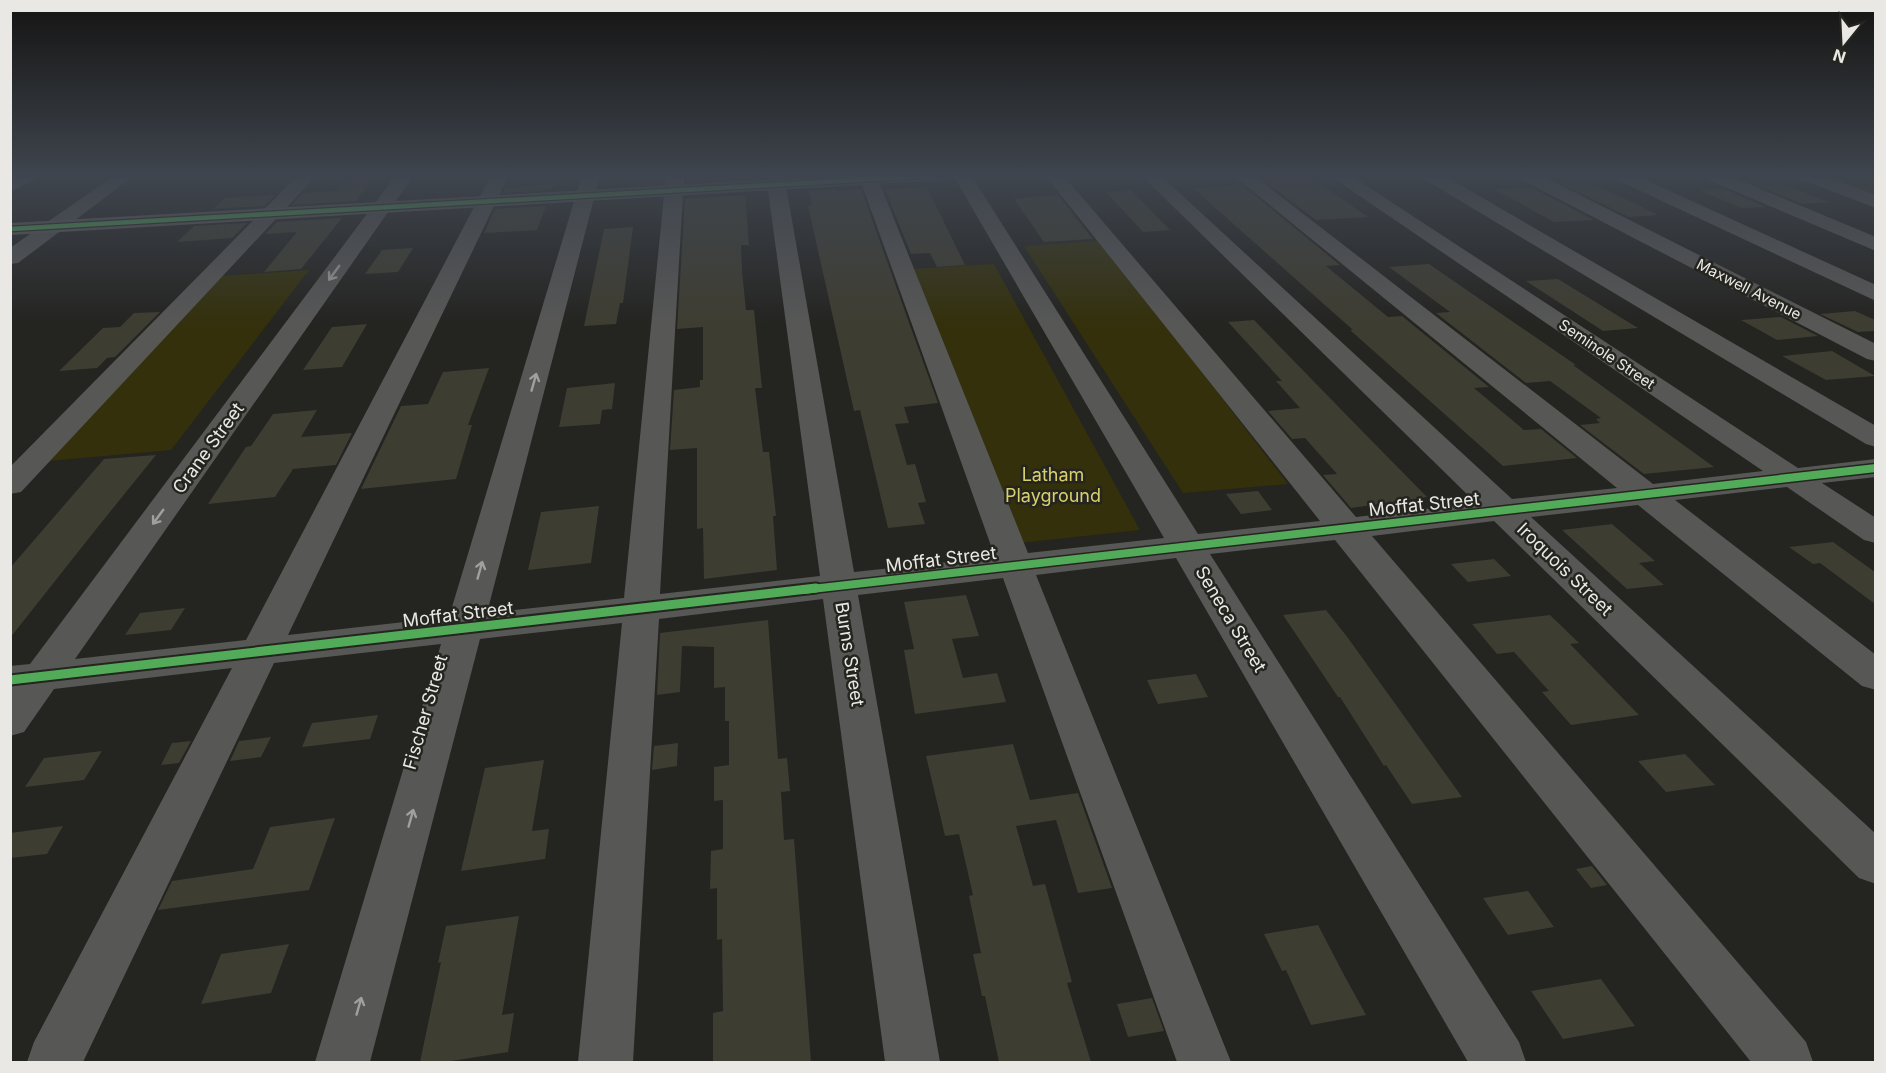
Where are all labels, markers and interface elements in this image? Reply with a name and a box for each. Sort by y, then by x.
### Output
north arrow [1814,12,1874,72]
text: N [1830,45,1848,68]
street label: Maxwell Avenue [1693,254,1805,324]
one-way arrow [328,265,340,281]
street label: Seminole Street [1555,315,1659,393]
one-way arrow [528,373,540,392]
street label: Crane Street [168,398,248,497]
park label: Latham Playground [1005,464,1101,506]
street label: Moffat Street [1368,488,1481,520]
one-way arrow [152,508,164,524]
street label: Iroquois Street [1513,518,1617,620]
street label: Moffat Street [885,542,998,576]
one-way arrow [475,561,487,580]
street label: Seneca Street [1191,562,1271,676]
street label: Moffat Street [402,597,515,631]
street label: Burns Street [831,600,869,708]
street label: Fischer Street [399,652,451,772]
one-way arrow [406,809,417,828]
one-way arrow [353,997,365,1016]

